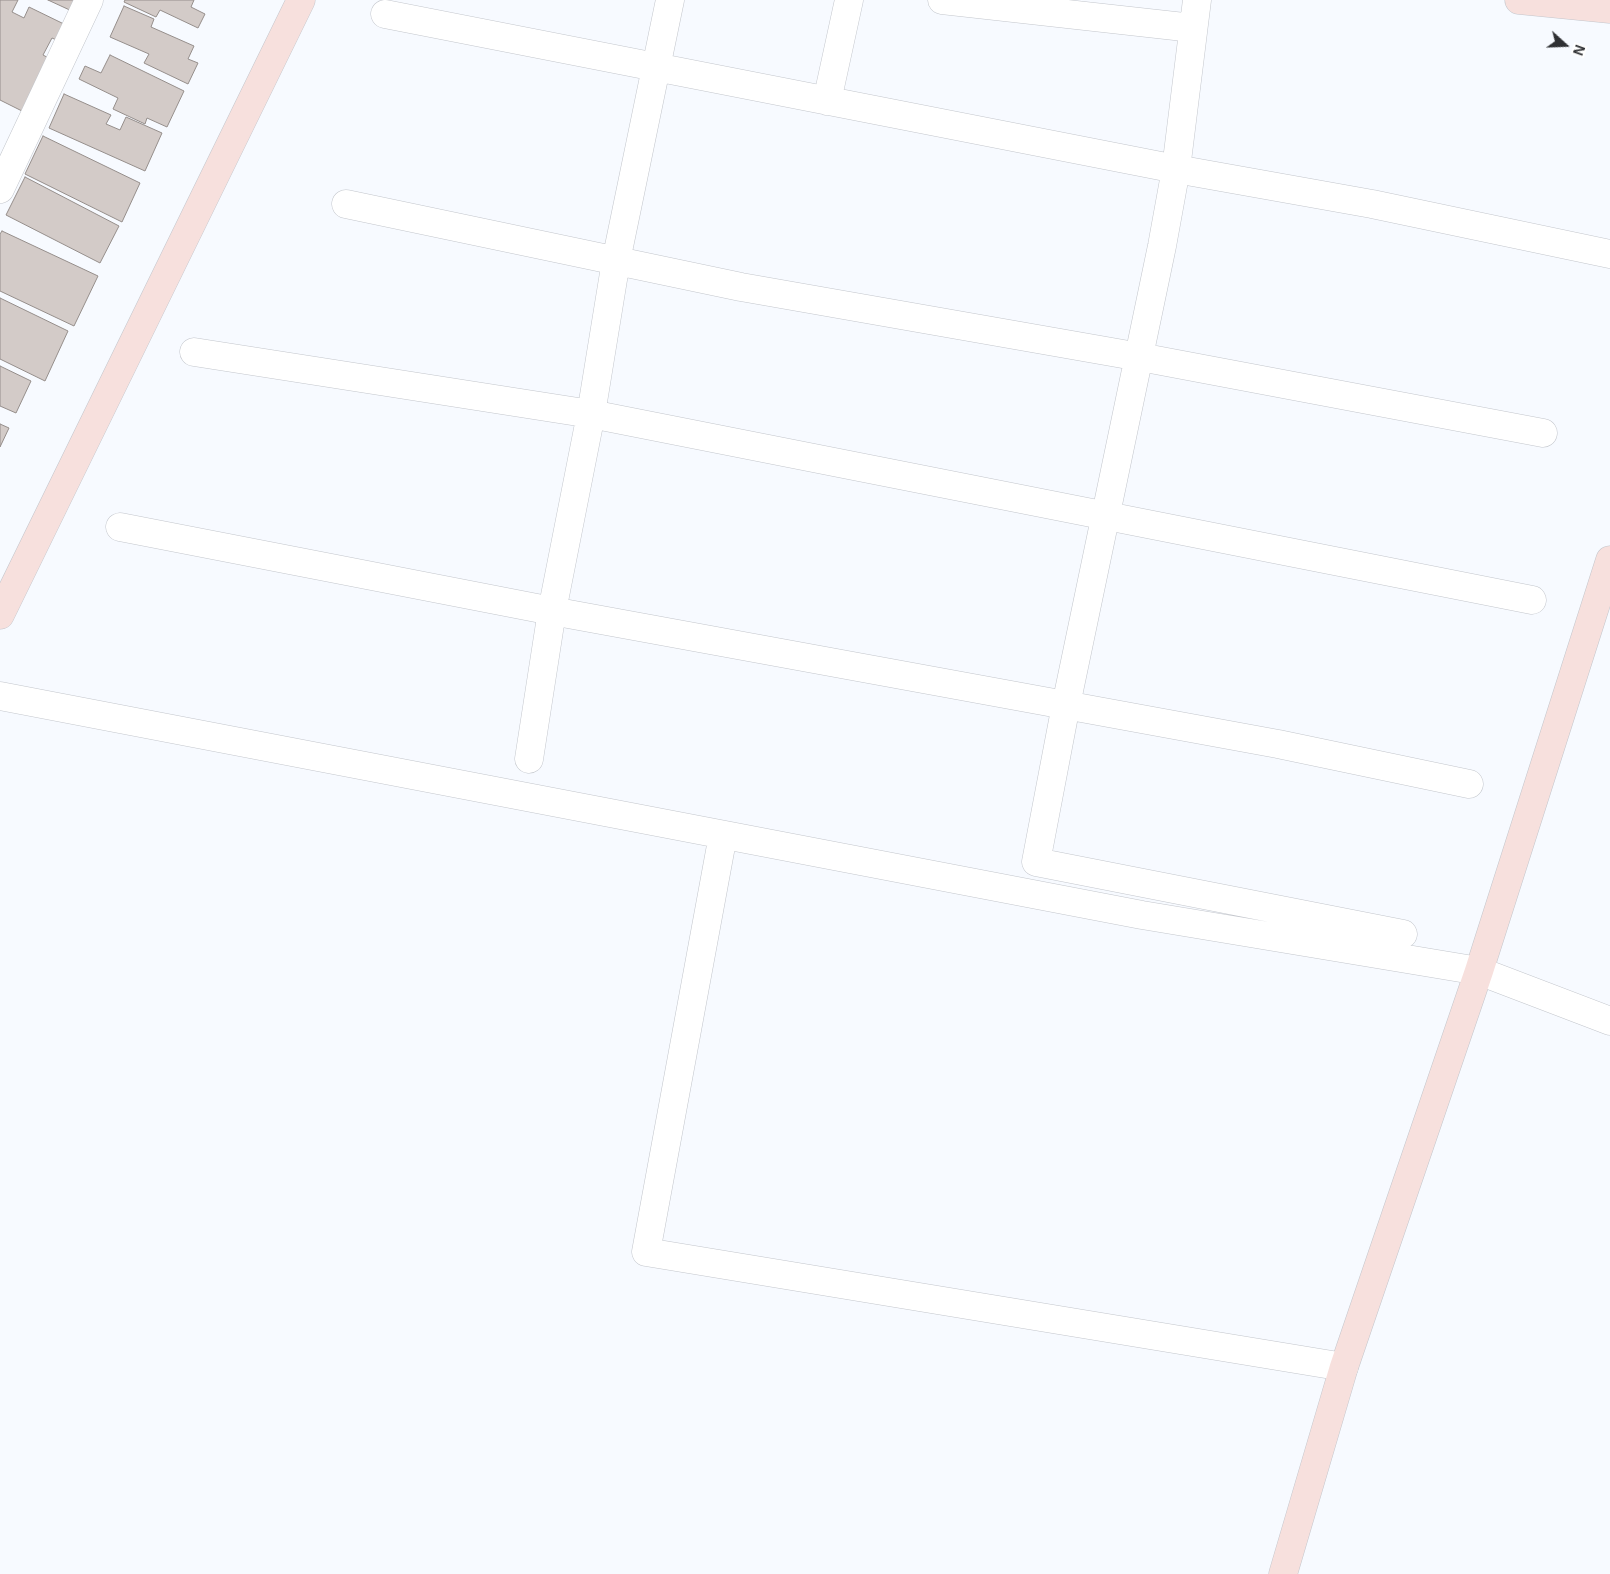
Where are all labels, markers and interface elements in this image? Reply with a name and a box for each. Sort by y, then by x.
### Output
north arrow [1540,20,1590,70]
text: N [1570,43,1588,58]

